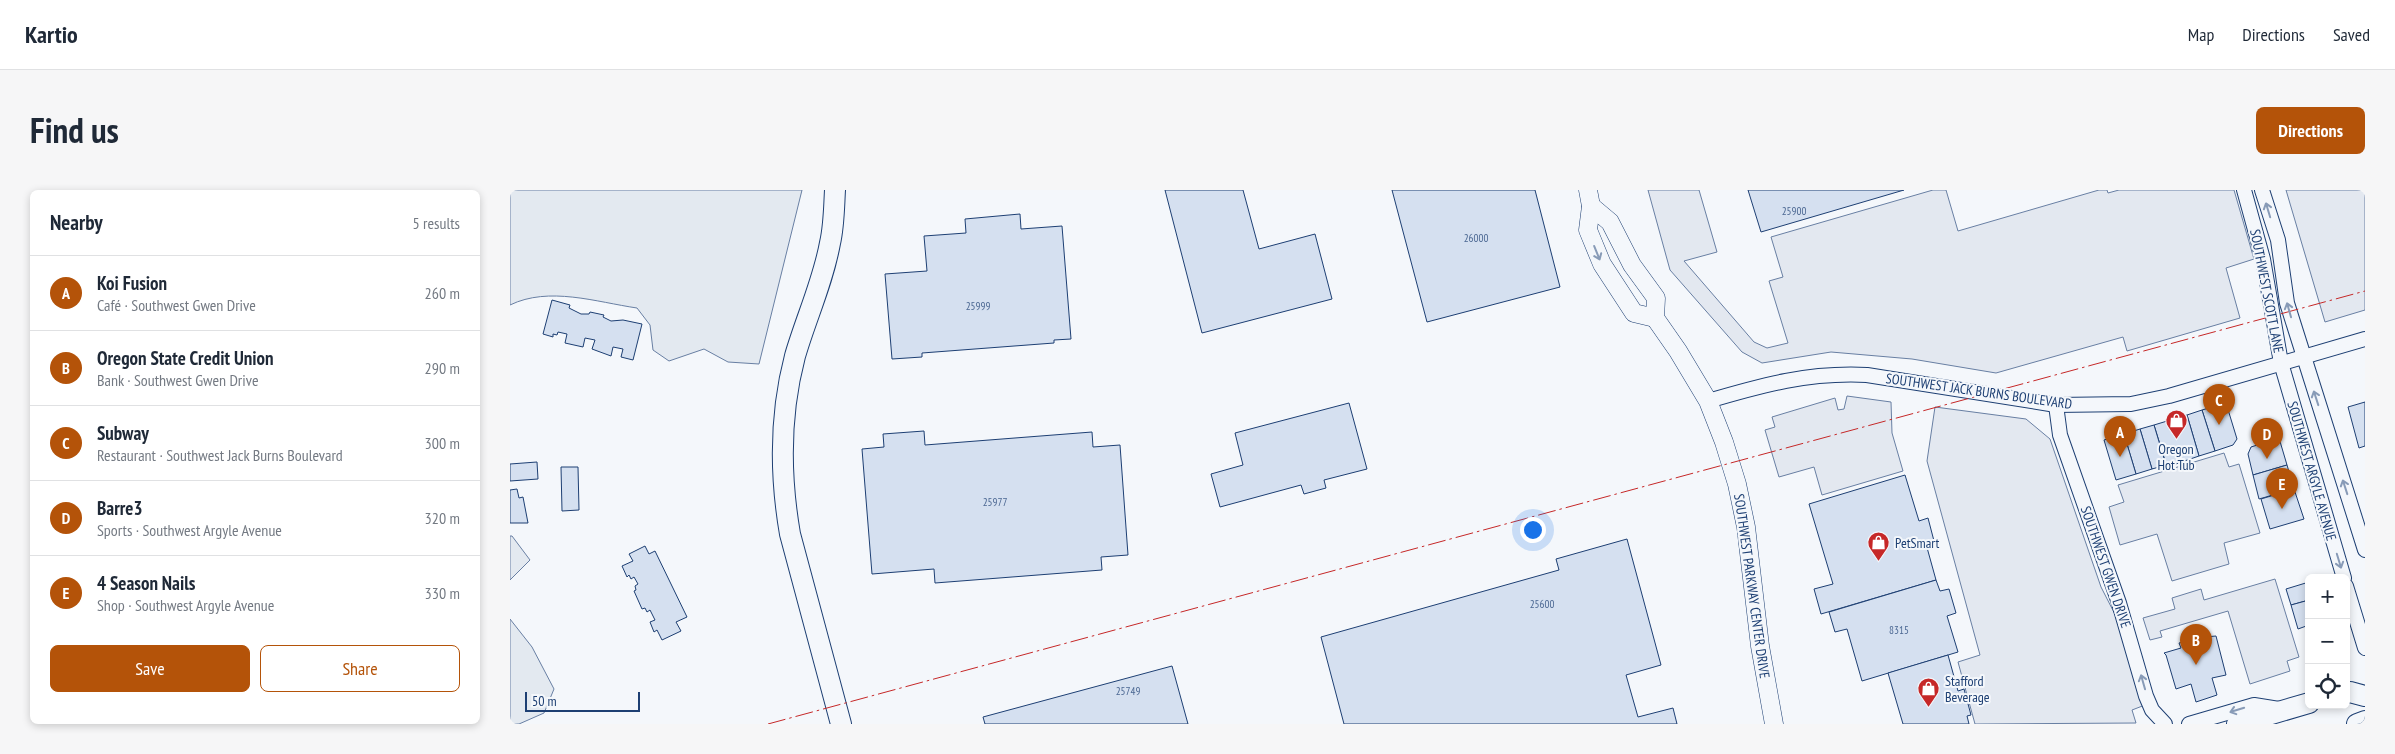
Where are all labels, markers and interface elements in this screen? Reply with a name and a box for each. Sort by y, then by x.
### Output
text: Kartio [25,19,78,50]
text: Map [2188,23,2214,46]
text: Directions [2242,23,2305,46]
text: Saved [2333,23,2370,46]
text: Find us [30,107,119,153]
button: Directions [2256,107,2365,154]
one-way arrow [2263,203,2273,219]
house number: 25900 [1782,204,1806,218]
text: Nearby [50,209,103,236]
text: 5 results [413,213,460,233]
street label: SOUTHWEST SCOTT LANE [2246,228,2288,354]
house number: 26000 [1464,231,1488,245]
one-way arrow [1593,245,1603,260]
text: Koi Fusion [97,271,167,295]
text: A [62,283,70,303]
text: 260 m [425,283,460,303]
text: Café · Southwest Gwen Drive [97,295,256,315]
house number: 25999 [966,299,990,313]
one-way arrow [2284,302,2294,318]
text: Oregon State Credit Union [97,346,274,370]
text: B [62,358,70,378]
text: 290 m [425,358,460,378]
street label: SOUTHWEST JACK BURNS BOULEVARD [1885,369,2073,413]
text: Bank · Southwest Gwen Drive [97,370,259,390]
pin: C [2203,384,2235,425]
one-way arrow [2311,390,2321,406]
street label: SOUTHWEST ARGYLE AVENUE [2283,399,2341,543]
shop icon: Oregon Hot Tub [2164,409,2188,440]
pin: A [2104,416,2136,457]
pin: D [2251,418,2283,459]
text: Subway [97,421,149,445]
text: C [62,433,70,453]
text: 300 m [425,433,460,453]
place label: Oregon Hot Tub [2157,440,2195,474]
text: Restaurant · Southwest Jack Burns Boulevard [97,445,343,465]
pin: E [2266,468,2298,509]
one-way arrow [2340,479,2350,495]
street label: SOUTHWEST PARKWAY CENTER DRIVE [1730,493,1774,679]
house number: 25977 [983,495,1007,509]
text: Barre3 [97,496,143,520]
street label: SOUTHWEST GWEN DRIVE [2077,504,2135,630]
text: D [62,508,70,528]
text: 320 m [425,508,460,528]
your location [1520,517,1546,543]
text: Sports · Southwest Argyle Avenue [97,520,282,540]
shop icon: PetSmart [1867,531,1891,562]
place label: PetSmart [1895,534,1939,552]
one-way arrow [2334,553,2344,569]
text: 4 Season Nails [97,571,195,595]
map controls [2305,574,2350,709]
button: + [2305,574,2350,619]
text: E [63,583,69,603]
text: 330 m [425,583,460,603]
text: Shop · Southwest Argyle Avenue [97,595,274,615]
house number: 25600 [1530,597,1554,611]
button: − [2305,619,2350,664]
house number: 8315 [1889,623,1909,637]
pin: B [2180,624,2212,665]
button: Save [50,645,250,692]
button: Share [260,645,460,692]
button: locate [2305,664,2350,709]
place label: Stafford Beverage [1945,672,1990,706]
one-way arrow [2137,675,2147,691]
shop icon: Stafford Beverage [1917,677,1941,708]
house number: 25749 [1116,684,1140,698]
scale bar [525,689,640,712]
text: 50 m [532,692,557,710]
one-way arrow [2229,705,2245,715]

